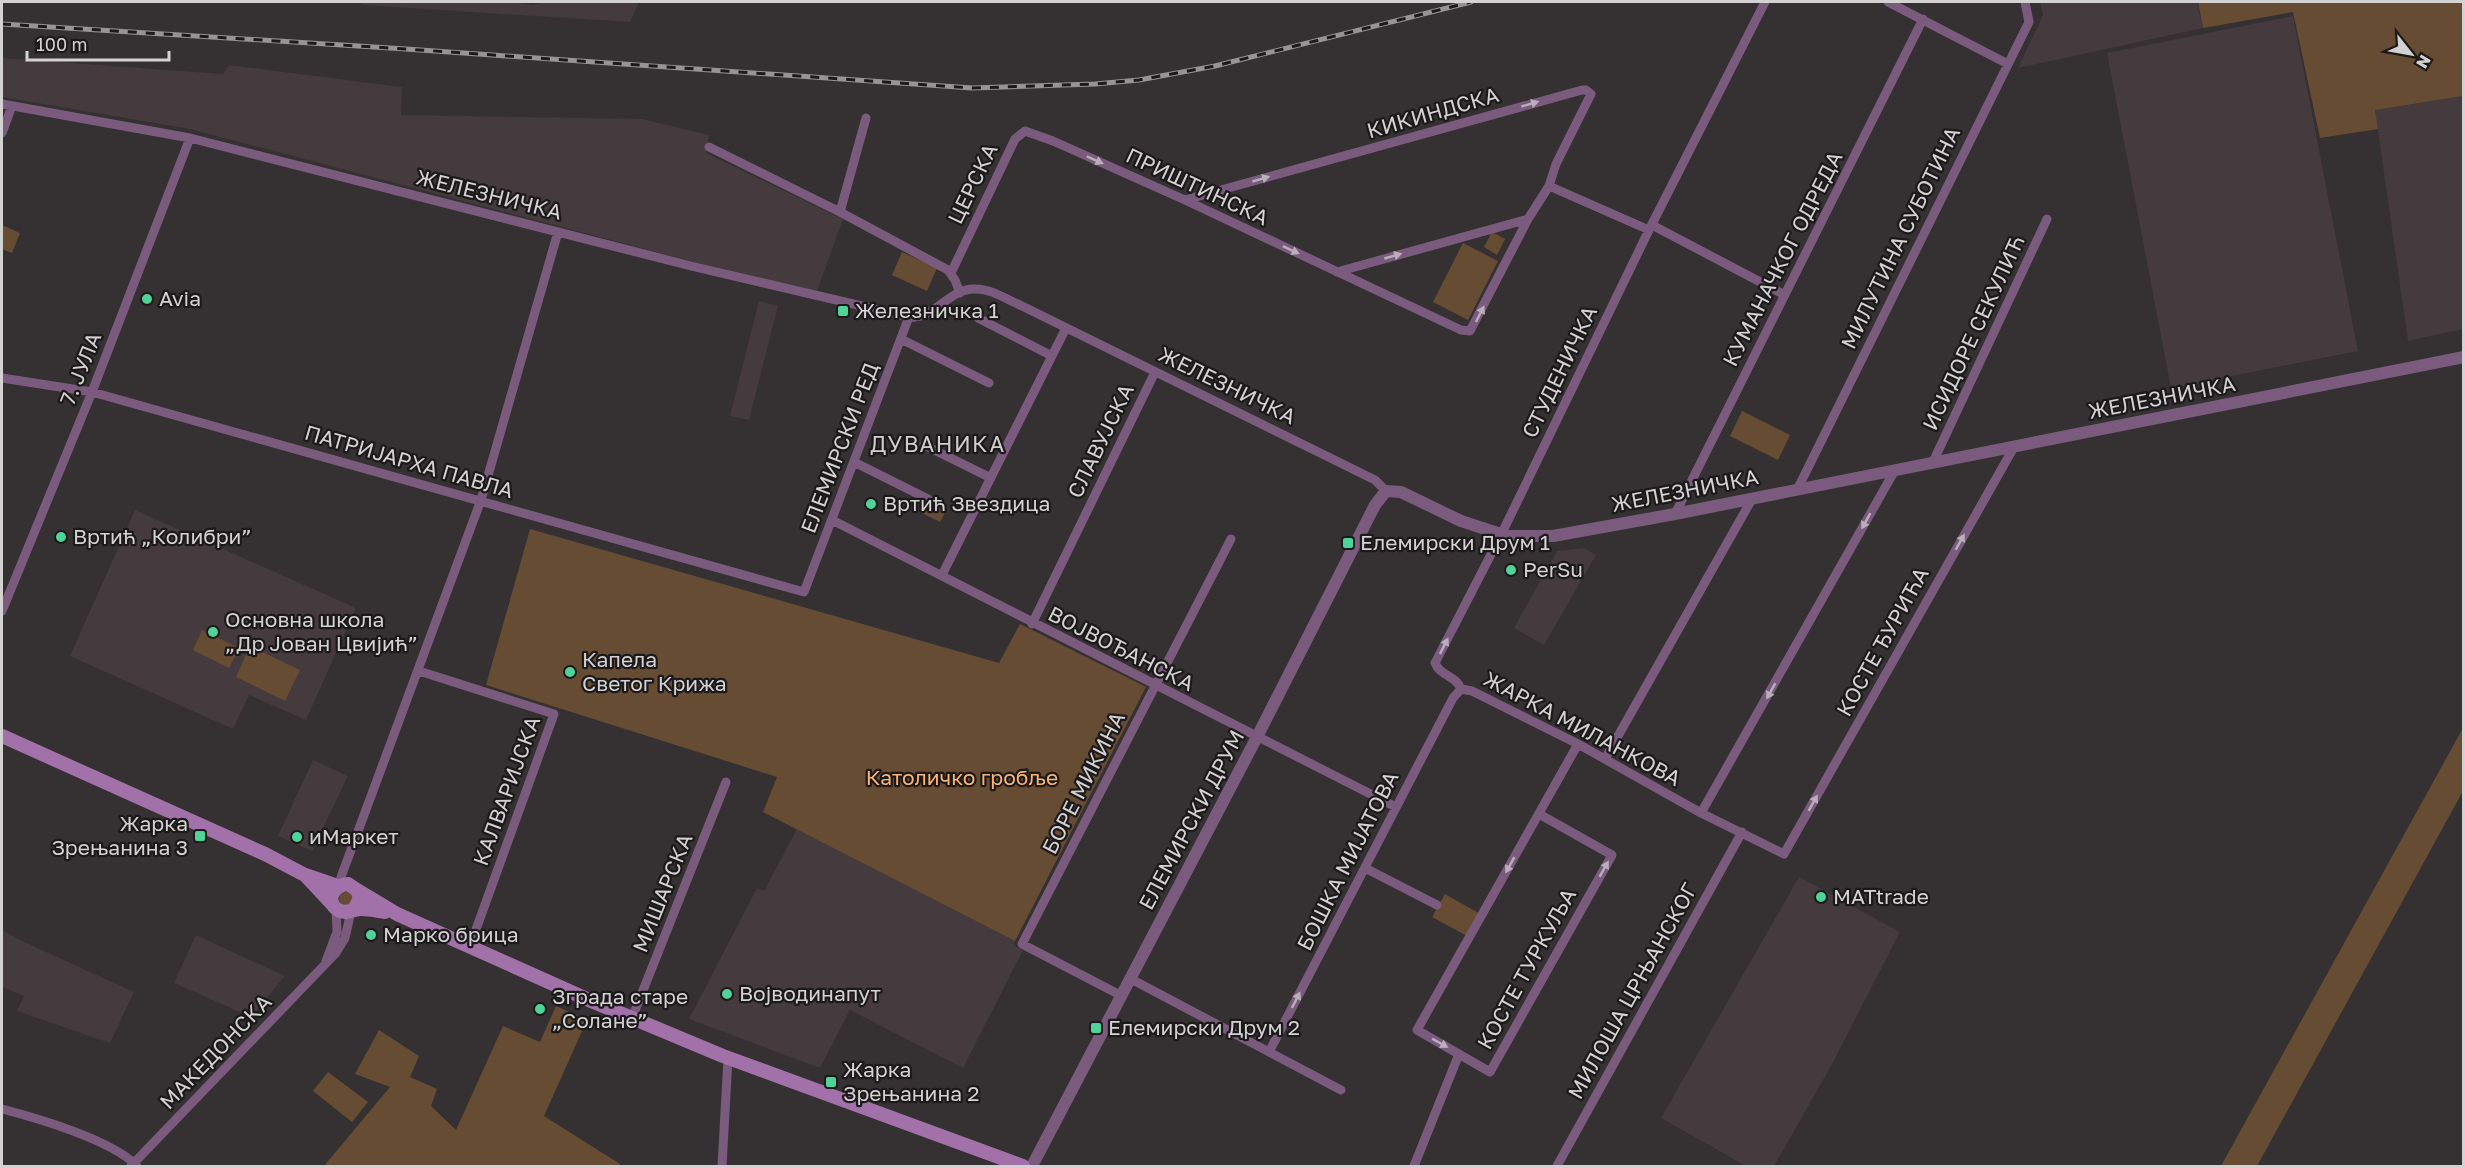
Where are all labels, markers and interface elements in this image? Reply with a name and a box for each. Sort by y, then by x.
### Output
scale bar [27,24,170,62]
north arrow [2381,24,2441,84]
text: 100 m [36,33,87,55]
text: N [2412,51,2436,72]
street label: КИКИНДСКА [1364,81,1502,143]
one-way arrow [1521,99,1539,108]
street label: МИЛУТИНА СУБОТИНА [1835,122,1965,353]
street label: ЦЕРСКА [942,139,1003,228]
street label: ПРИШТИНСКА [1122,142,1273,230]
street label: КУМАНАЧКОГ ОДРЕДА [1717,147,1848,370]
one-way arrow [1087,155,1104,164]
street label: ЖЕЛЕЗНИЧКА [414,163,565,225]
one-way arrow [1252,174,1270,183]
street label: ИСИДОРЕ СЕКУЛИЋ [1917,231,2030,434]
one-way arrow [1283,246,1300,255]
one-way arrow [1384,251,1402,260]
place label: Avia [159,285,201,311]
marker: Avia [140,292,154,306]
place label: Железничка 1 [855,297,999,323]
street label: СТУДЕНИЧКА [1516,301,1602,442]
marker: Железничка 1 [836,304,850,318]
one-way arrow [1475,306,1484,323]
street label: 7. ЈУЛА [54,328,106,409]
street label: ЖЕЛЕЗНИЧКА [1155,341,1300,430]
street label: ЕЛЕМИРСКИ РЕД [795,359,884,537]
street label: ЖЕЛЕЗНИЧКА [2086,370,2238,424]
street label: СЛАВУЈСКА [1061,379,1139,502]
street label: ПАТРИЈАРХА ПАВЛА [302,419,517,503]
district label: ДУВАНИКА [870,430,1006,457]
street label: ЖЕЛЕЗНИЧКА [1609,463,1761,517]
place label: Вртић Звездица [883,490,1050,516]
marker: Вртић Звездица [864,497,878,511]
one-way arrow [1861,512,1871,529]
place label: Вртић „Колибри” [73,523,252,549]
place label: Елемирски Друм 1 [1360,529,1550,555]
marker: Вртић „Колибри” [54,530,68,544]
one-way arrow [1955,533,1965,550]
marker: Елемирски Друм 1 [1341,536,1355,550]
place label: PerSu [1523,556,1583,582]
marker: PerSu [1504,563,1518,577]
street label: КОСТЕ ЂУРИЋА [1830,563,1934,720]
street label: ВОЈВОЂАНСКА [1044,600,1199,696]
place label: Основна школа „Др Јован Цвијић” [225,606,418,656]
marker: Основна школа „Др Јован Цвијић” [206,625,220,639]
one-way arrow [1439,637,1449,654]
place label: Капела Светог Крижа [582,646,727,696]
marker: Капела Светог Крижа [563,665,577,679]
street label: ЖАРКА МИЛАНКОВА [1479,665,1685,791]
one-way arrow [1766,682,1776,699]
street label: БОРЕ МИКИНА [1036,707,1130,858]
street label: КАЛВАРИЈСКА [467,712,545,869]
street label: ЕЛЕМИРСКИ ДРУМ [1133,725,1249,914]
park label: Католичко гробље [866,764,1058,790]
street label: БОШКА МИЈАТОВА [1291,767,1404,954]
one-way arrow [1808,794,1818,811]
place label: Жарка Зрењанина 3 [51,810,188,860]
place label: иМаркет [309,823,399,849]
marker: Жарка Зрењанина 3 [193,829,207,843]
street label: МИШАРСКА [626,829,698,956]
marker: иМаркет [290,830,304,844]
one-way arrow [1505,857,1515,874]
one-way arrow [1599,860,1609,877]
street label: МИЛОША ЦРЊАНСКОГ [1562,878,1703,1103]
place label: MATtrade [1833,883,1929,909]
street label: КОСТЕ ТУРКУЉА [1471,884,1581,1054]
marker: MATtrade [1814,890,1828,904]
place label: Марко брица [383,921,519,947]
marker: Марко брица [364,928,378,942]
place label: Војводинапут [739,980,881,1006]
place label: Зграда старе „Солане” [552,983,688,1033]
marker: Војводинапут [720,987,734,1001]
street label: МАКЕДОНСКА [154,988,277,1114]
one-way arrow [1291,991,1301,1008]
marker: Зграда старе „Солане” [533,1002,547,1016]
place label: Елемирски Друм 2 [1108,1014,1300,1040]
marker: Елемирски Друм 2 [1089,1021,1103,1035]
one-way arrow [1431,1038,1448,1048]
place label: Жарка Зрењанина 2 [843,1056,980,1106]
marker: Жарка Зрењанина 2 [824,1075,838,1089]

